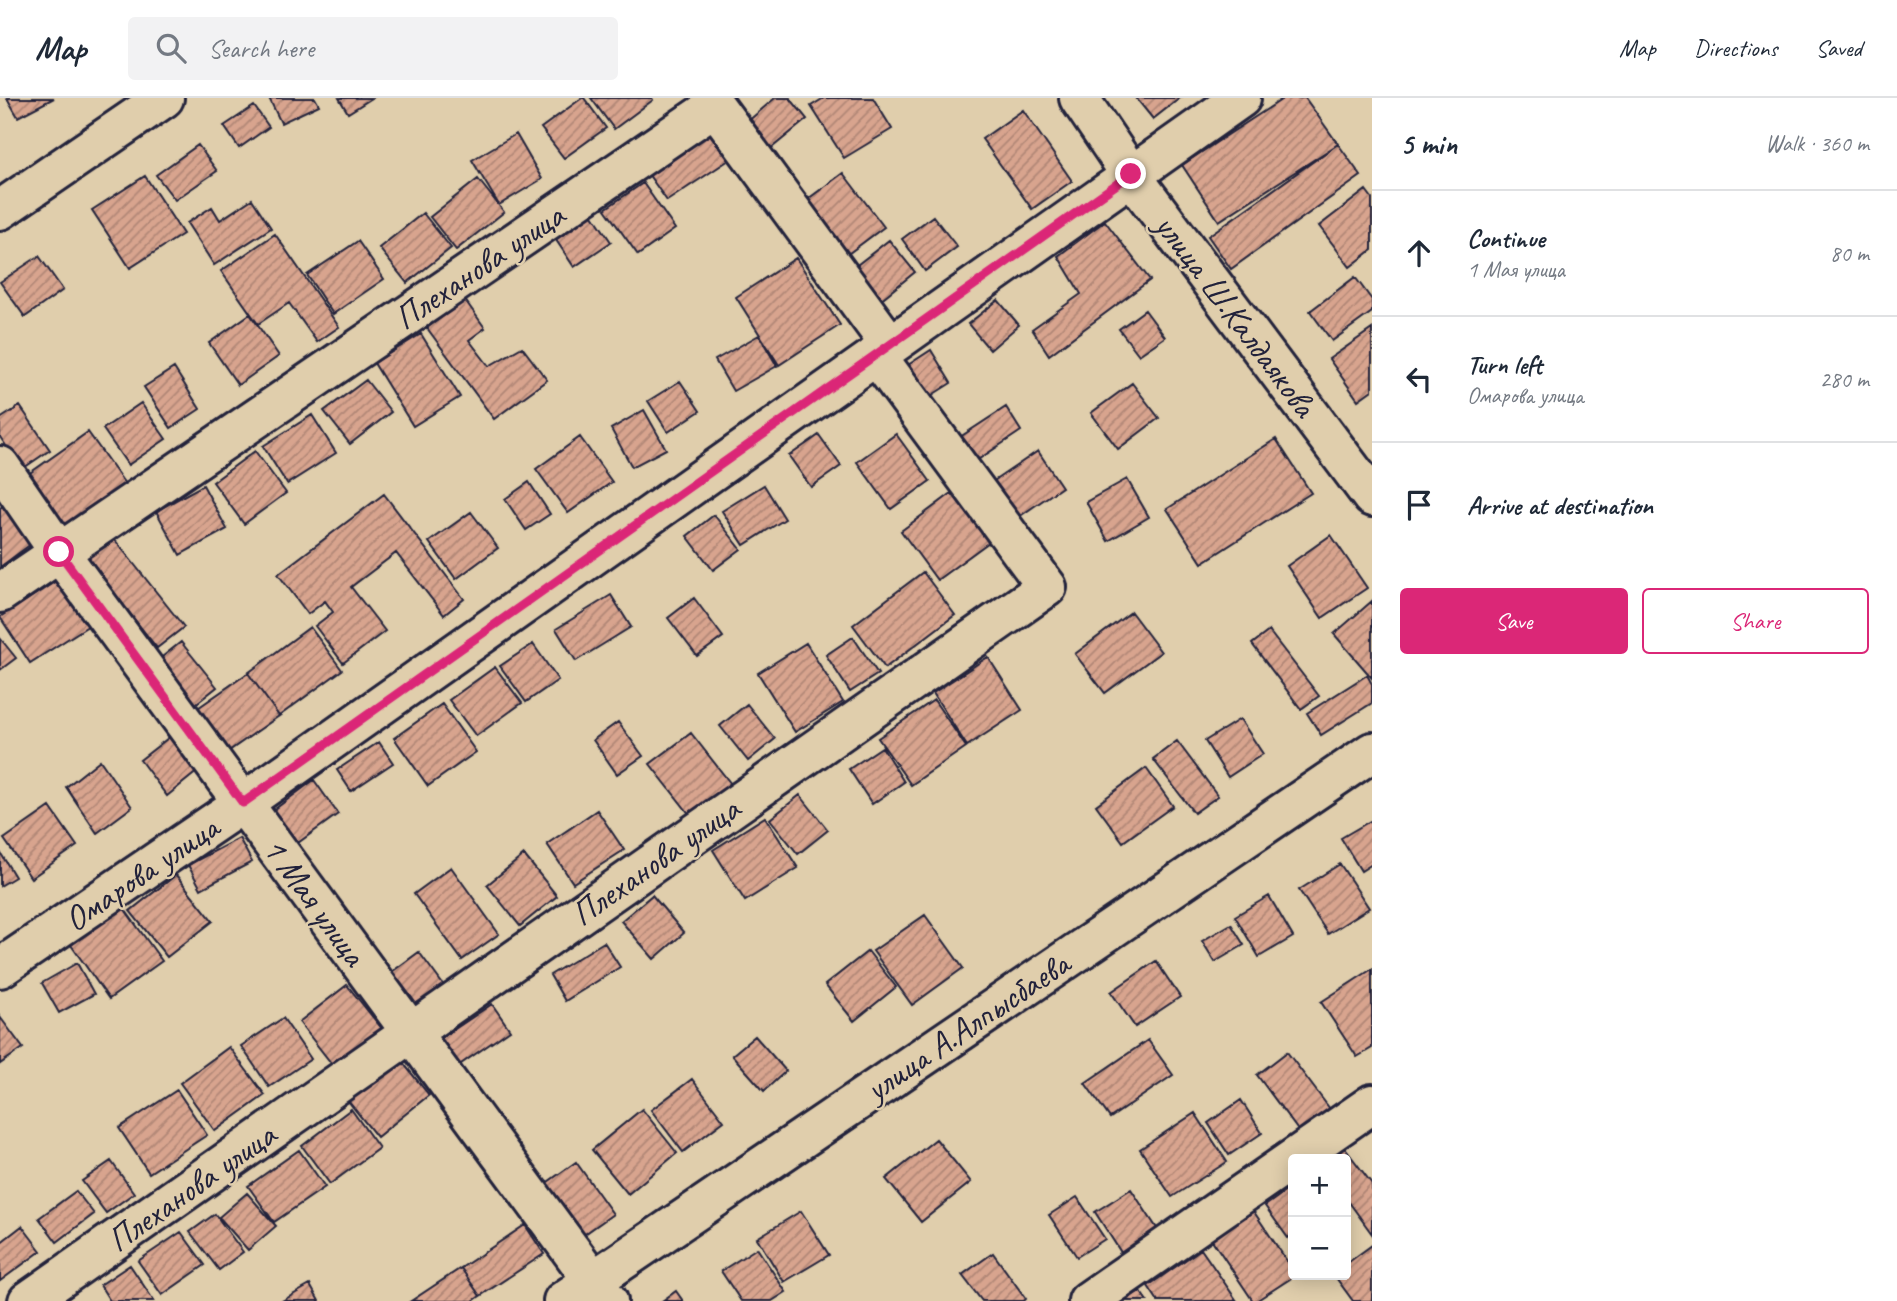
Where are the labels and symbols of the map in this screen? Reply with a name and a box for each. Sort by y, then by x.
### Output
route end [1115,158,1146,189]
street label: Плеханова улица [385,191,575,340]
street label: улица Ш.Калдаякова [1143,203,1328,427]
route start [43,536,74,567]
street label: Плеханова улица [562,785,751,936]
street label: Омарова улица [55,804,230,942]
street label: 1 Мая улица [253,828,378,976]
street label: улица А.Алпысбаева [855,940,1080,1112]
street label: Плеханова улица [98,1111,287,1262]

